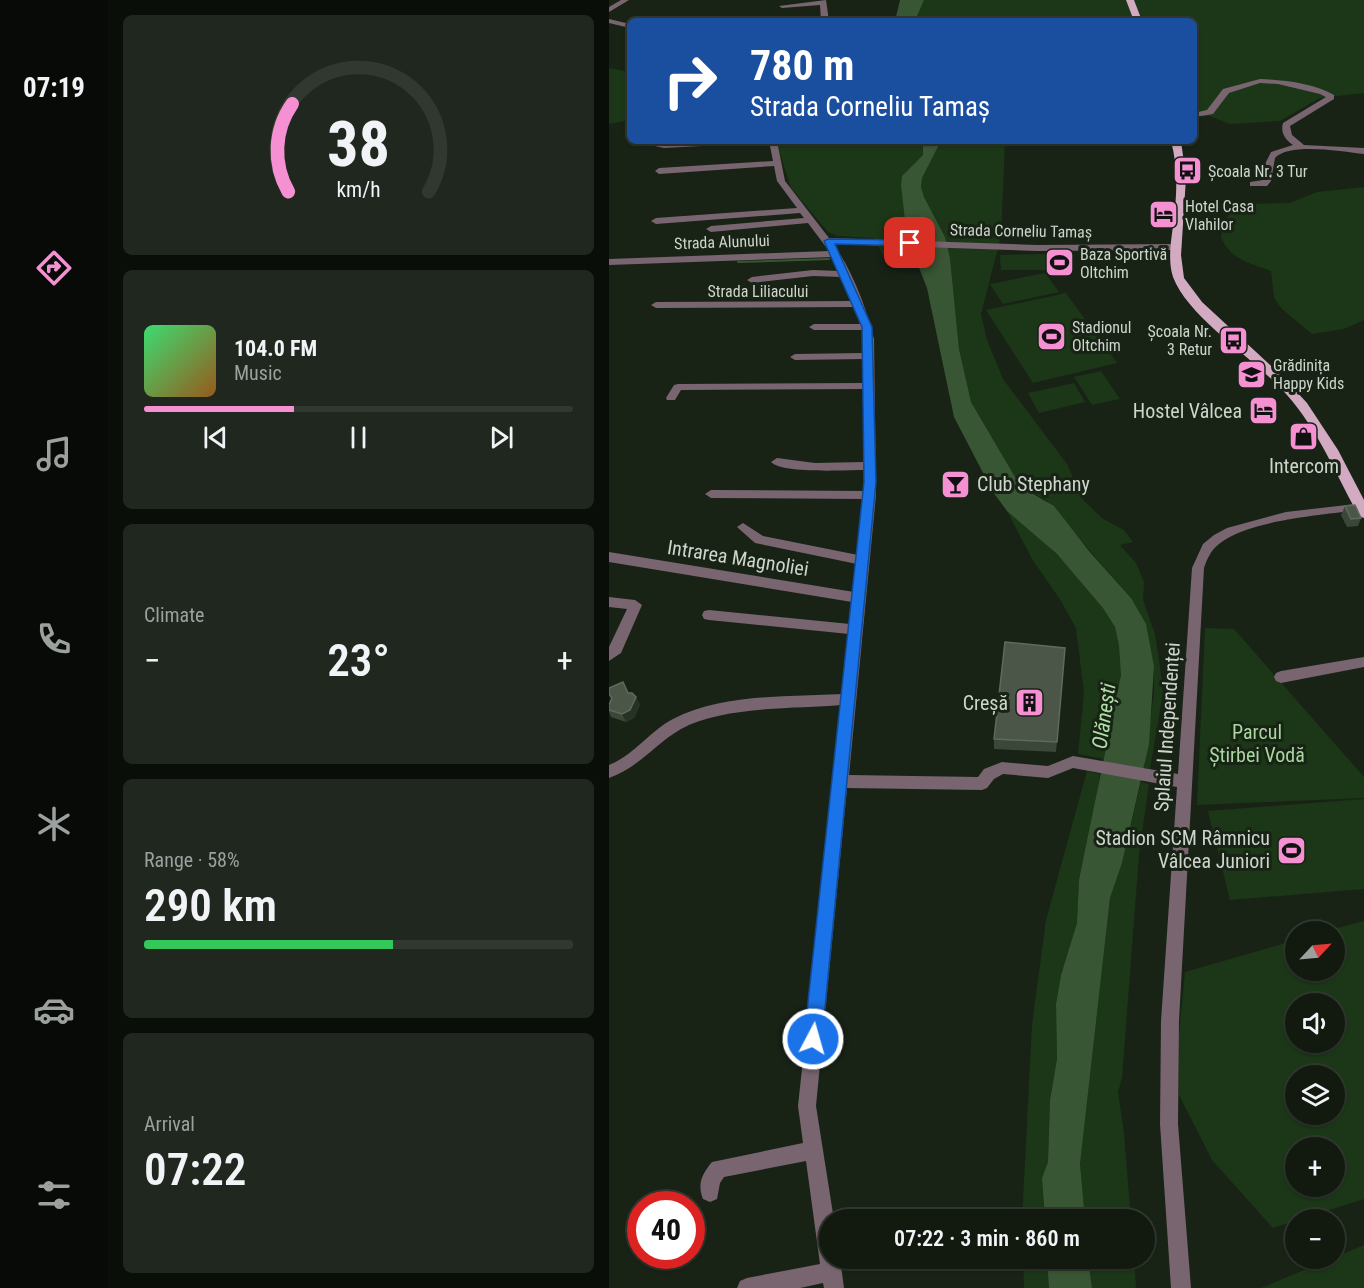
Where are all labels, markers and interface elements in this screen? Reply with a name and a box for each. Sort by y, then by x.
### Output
text: 780 m [750,41,855,90]
icon: right [651,42,729,120]
text: 07:19 [23,72,85,104]
text: Strada Corneliu Tamaș [750,91,990,123]
text: 38 [327,108,390,181]
bus stop icon: Școala Nr. 3 Tur [1171,155,1203,187]
place label: Școala Nr. 3 Tur [1208,162,1308,182]
text: km/h [336,177,381,202]
place label: Hotel Casa Vlahilor [1185,197,1254,234]
hotel icon: Hotel Casa Vlahilor [1148,199,1180,231]
pin [884,217,935,268]
street label: Strada Corneliu Tamaș [950,220,1092,243]
icon: arrive [893,226,926,259]
street label: Strada Alunului [674,231,770,253]
place label: Baza Sportivă Oltchim [1080,245,1167,282]
icon: directions [33,247,75,289]
sports icon: Baza Sportivă Oltchim [1043,247,1075,279]
street label: Strada Liliacului [707,282,809,301]
place label: Stadionul Oltchim [1072,318,1132,355]
sports icon: Stadionul Oltchim [1035,320,1067,352]
place label: Școala Nr. 3 Retur [1148,322,1212,359]
bus stop icon: Școala Nr. 3 Retur [1217,324,1249,356]
text: 104.0 FM [234,336,317,361]
place label: Grădinița Happy Kids [1273,356,1344,393]
school or university icon: Grădinița Happy Kids [1236,358,1268,390]
text: Music [234,361,282,385]
hotel icon: Hostel Vâlcea [1247,395,1279,427]
place label: Hostel Vâlcea [1133,399,1242,423]
shop icon: Intercom [1288,420,1320,452]
icon: previous [199,421,232,454]
icon: pause [342,421,375,454]
icon: next [485,421,518,454]
icon: music [33,433,75,475]
place label: Intercom [1269,454,1339,478]
bar icon: Club Stephany [940,468,972,500]
place label: Club Stephany [977,472,1090,496]
street label: Intrarea Magnoliei [666,535,810,581]
text: Climate [144,603,204,627]
icon: phone [33,618,75,660]
text: 23° [327,634,390,687]
text: − [144,641,161,680]
text: + [557,641,573,680]
street label: Splaiul Independenței [1149,642,1186,813]
water label: Olănești [1088,681,1121,750]
building icon: Creșă [1013,687,1045,719]
place label: Creșă [963,691,1008,715]
park label: Parcul Știrbei Vodă [1209,720,1305,767]
icon: climate [33,803,75,845]
place label: Stadion SCM Râmnicu Vâlcea Juniori [1095,826,1270,873]
sports icon: Stadion SCM Râmnicu Vâlcea Juniori [1275,834,1307,866]
text: Range · 58% [144,848,240,872]
text: 290 km [144,879,277,932]
north arrow [1285,921,1345,981]
map controls [1285,921,1345,1269]
icon: car [33,989,75,1031]
button: sound [1285,993,1345,1053]
position arrow [781,1007,845,1071]
button: layers [1285,1065,1345,1125]
text: Arrival [144,1112,195,1136]
button: + [1285,1137,1345,1197]
text: 07:22 [144,1143,246,1196]
icon: filters [33,1174,75,1216]
speed limit sign: 40 [627,1191,705,1269]
button: − [1285,1209,1345,1269]
text: 07:22 · 3 min · 860 m [894,1226,1080,1251]

